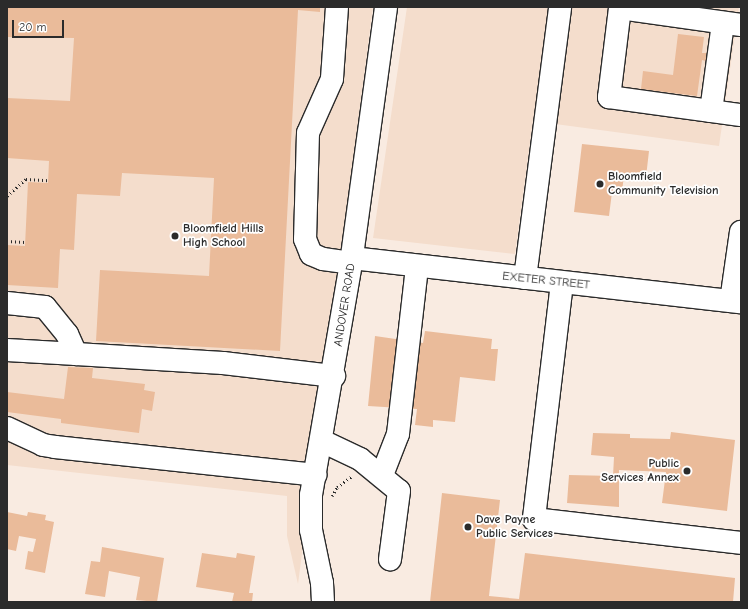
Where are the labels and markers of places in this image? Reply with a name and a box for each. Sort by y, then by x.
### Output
place label: Bloomfield Community Television [608,170,719,198]
marker: Bloomfield Community Television [595,179,605,189]
place label: Bloomfield Hills High School [183,222,263,250]
marker: Bloomfield Hills High School [170,231,180,241]
place label: Public Services Annex [601,457,679,485]
marker: Public Services Annex [682,466,692,476]
place label: Dave Payne Public Services [476,513,553,541]
marker: Dave Payne Public Services [463,522,473,532]

